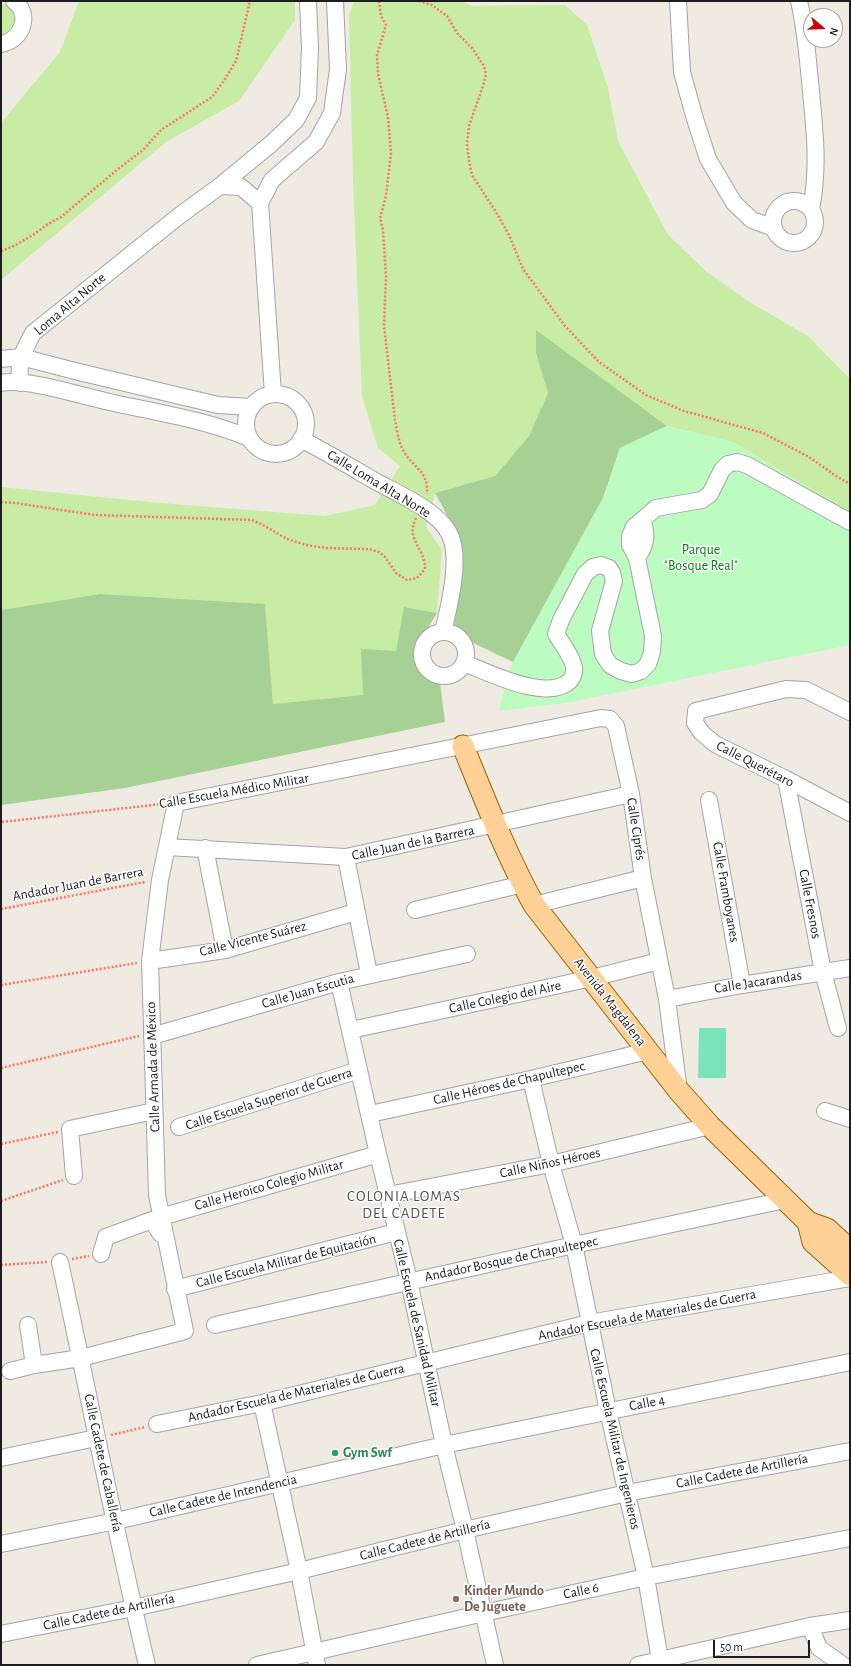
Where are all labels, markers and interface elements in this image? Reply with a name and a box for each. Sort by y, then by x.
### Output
north arrow [803,8,843,48]
text: N [827,26,840,37]
street label: Loma Alta Norte [31,269,109,339]
street label: Calle Loma Alta Norte [324,446,434,522]
park label: Parque "Bosque Real" [664,542,738,574]
street label: Calle Querétaro [713,737,797,791]
street label: Calle Escuela Médico Militar [158,770,310,812]
street label: Calle Ciprés [623,796,649,862]
street label: Calle Juan de la Barrera [350,822,476,864]
street label: Calle Framboyanes [709,840,743,944]
street label: Andador Juan de Barrera [11,863,145,905]
street label: Calle Fresnos [795,868,825,940]
street label: Calle Vicente Suárez [198,918,308,960]
street label: Avenida Magdalena [570,954,650,1050]
street label: Calle Jacarandas [713,967,803,997]
street label: Calle Juan Escutia [260,970,356,1012]
street label: Calle Colegio del Aire [447,977,563,1017]
street label: Calle Armada de México [142,1001,164,1133]
street label: Calle Héroes de Chapultepec [432,1057,586,1109]
street label: Calle Escuela Superior de Guerra [183,1064,355,1134]
street label: Calle Niños Héroes [498,1144,602,1182]
street label: Calle Heroico Colegio Militar [193,1156,345,1214]
district label: COLONIA LOMAS DEL CADETE [347,1187,461,1222]
street label: Calle Escuela Militar de Equitación [194,1230,378,1292]
street label: Andador Bosque de Chapultepec [423,1232,599,1286]
street label: Calle Escuela de Sanidad Militar [390,1237,444,1409]
street label: Andador Escuela de Materiales de Guerra [537,1286,757,1344]
street label: Calle Escuela Militar de Ingenieros [586,1347,644,1531]
street label: Andador Escuela de Materiales de Guerra [186,1360,406,1426]
street label: Calle 4 [628,1391,666,1415]
street label: Calle Cadete de Caballería [80,1392,126,1534]
place label: Gym Swf [343,1445,392,1461]
marker: Gym Swf [330,1448,340,1458]
street label: Calle Cadete de Artillería [675,1450,809,1492]
street label: Calle Cadete de Intendencia [148,1471,298,1521]
street label: Calle Cadete de Artillería [358,1516,492,1564]
street label: Calle 6 [562,1579,600,1603]
place label: Kinder Mundo De Juguete [464,1583,544,1616]
street label: Calle Cadete de Artillería [42,1590,176,1634]
marker: Kinder Mundo De Juguete [451,1594,461,1604]
scale bar [715,1632,812,1658]
text: 50 m [720,1641,743,1653]

